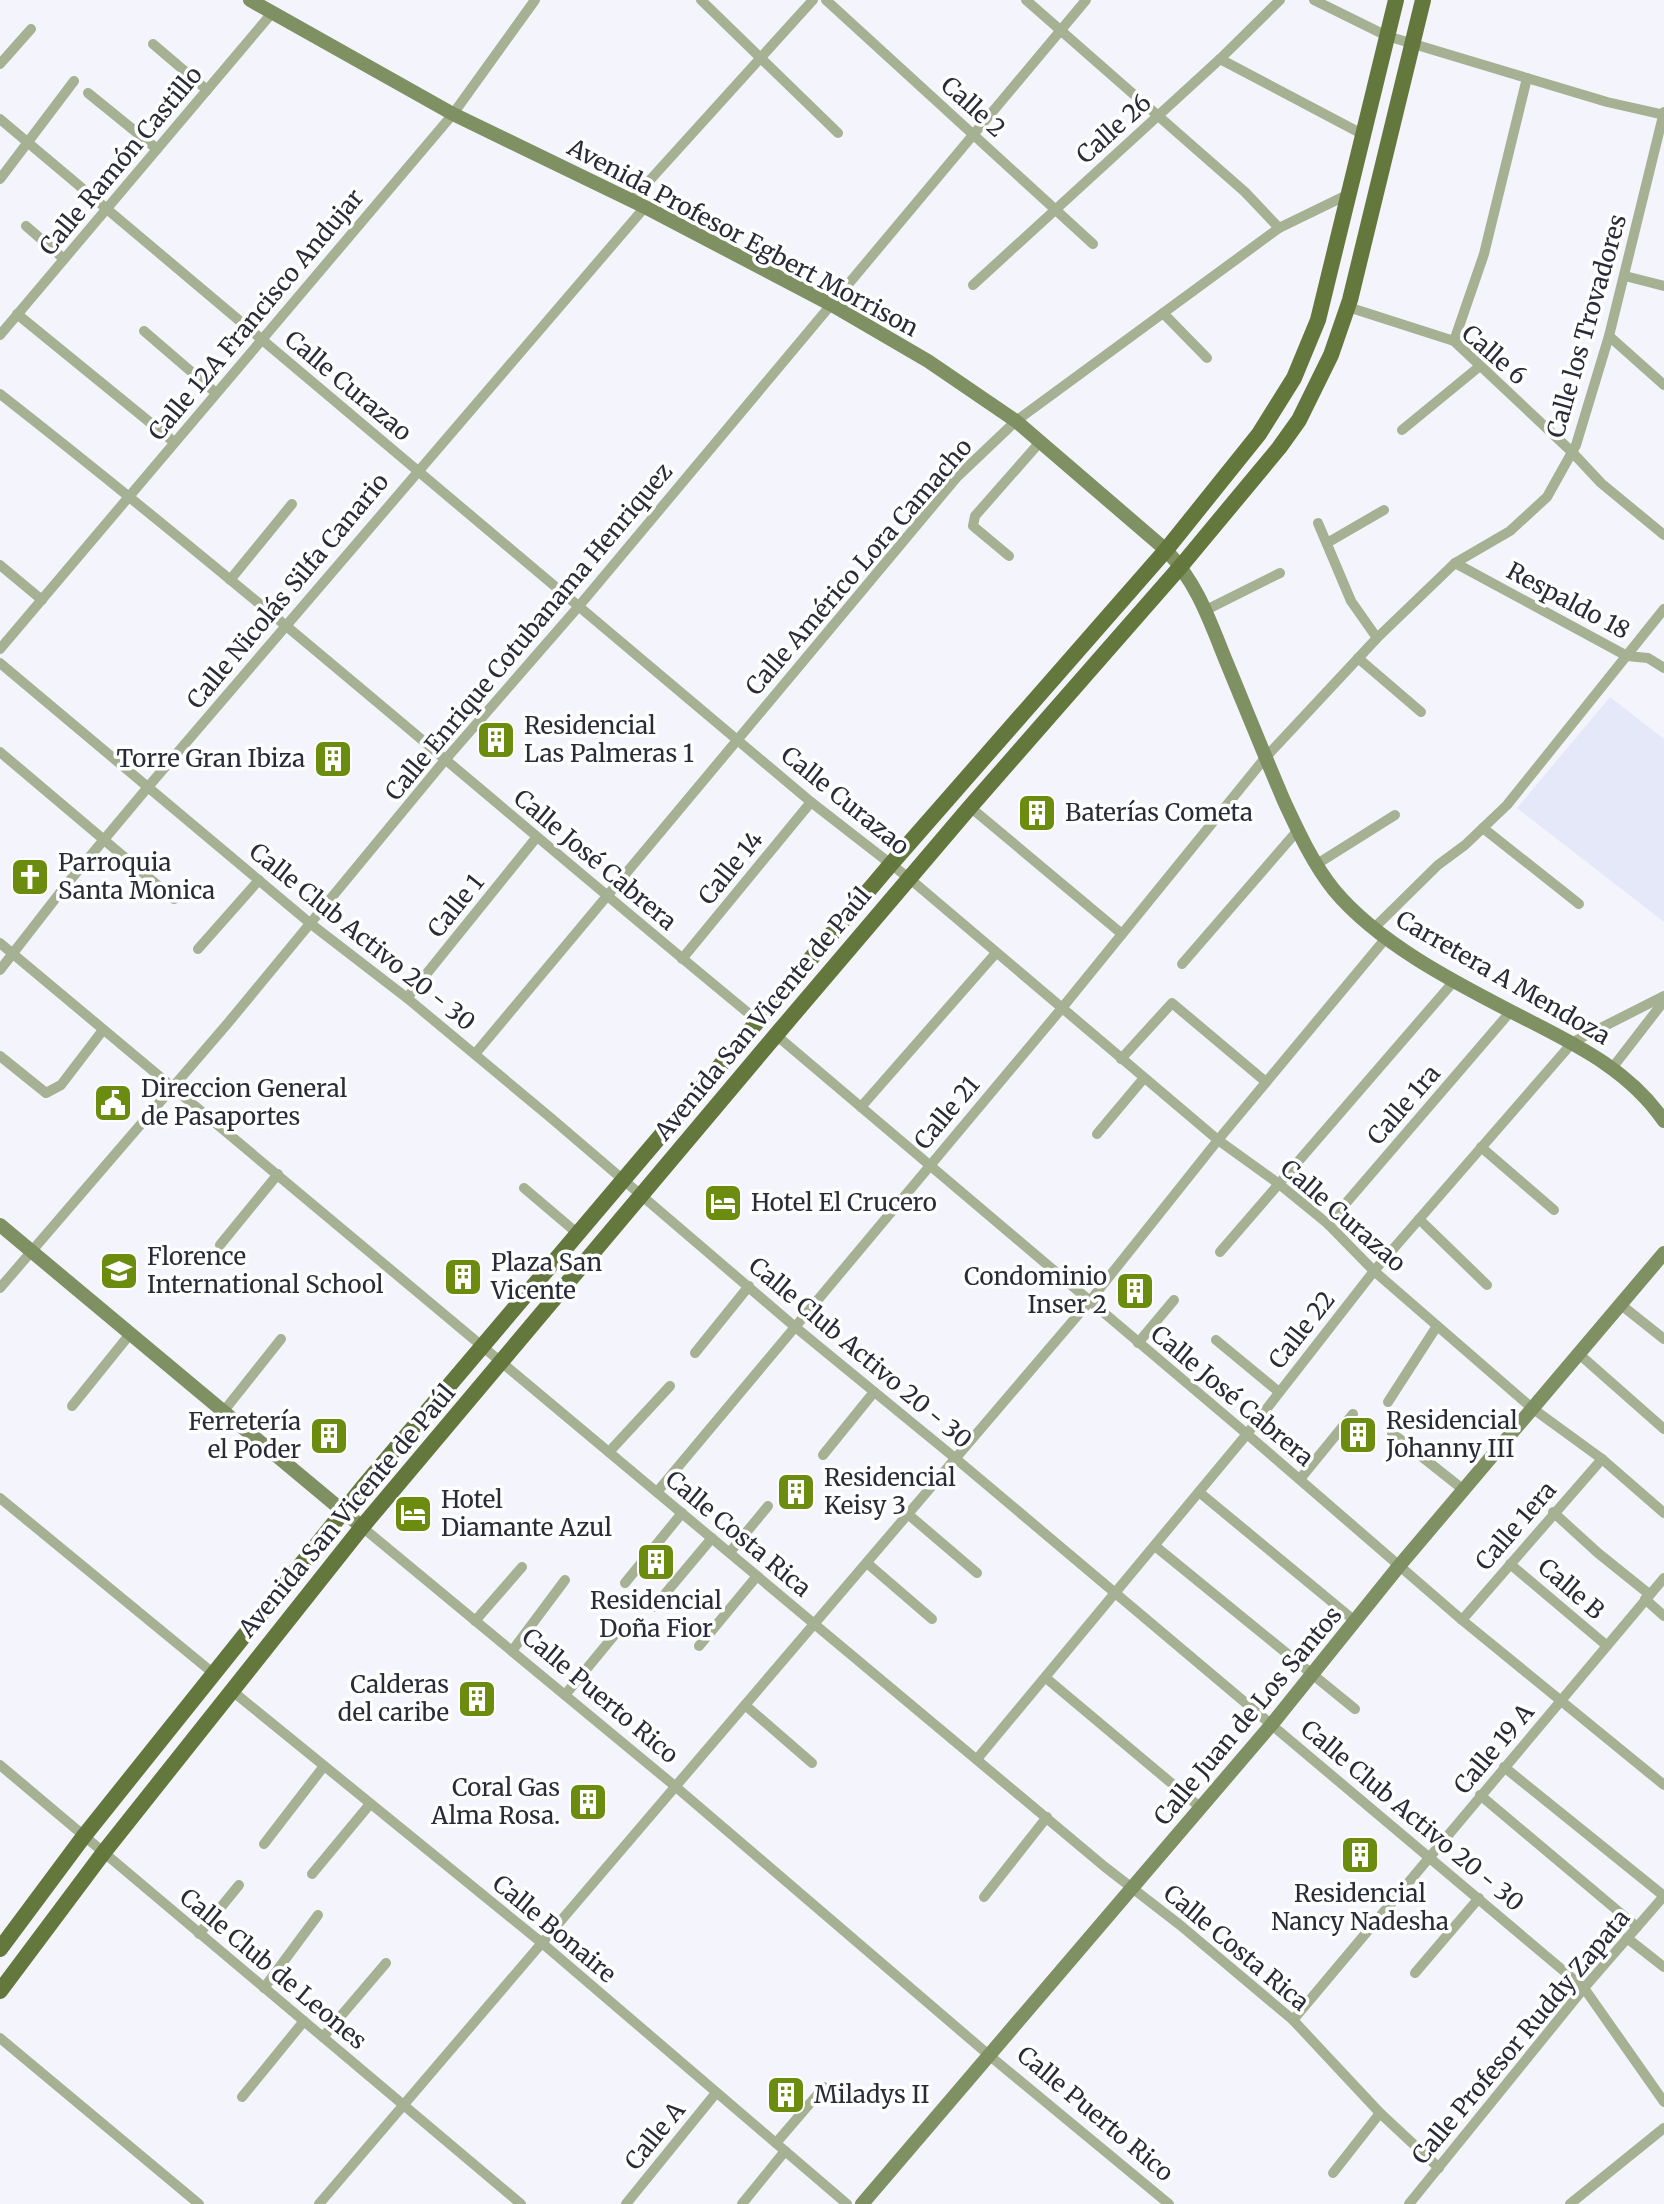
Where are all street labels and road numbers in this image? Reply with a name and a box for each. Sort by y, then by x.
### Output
street label: Calle Ramón Castillo [32,60,209,262]
street label: Calle 2 [935,70,1012,144]
street label: Calle 26 [1070,87,1158,170]
street label: Avenida Profesor Egbert Morrison [562,131,924,343]
street label: Calle 12A Francisco Andujar [141,182,370,447]
street label: Calle los Trovadores [1540,211,1633,441]
street label: Calle 6 [1455,318,1533,391]
street label: Calle Curazao [279,324,418,448]
street label: Calle Américo Lora Camacho [739,432,979,702]
street label: Calle Enrique Cotubanama Henriquez [378,457,679,807]
street label: Calle Nicolás Silfa Canario [180,466,395,715]
street label: Respaldo 18 [1501,555,1635,646]
street label: Calle Curazao [775,739,916,862]
street label: Calle José Cabrera [508,782,683,937]
street label: Calle 14 [691,824,770,911]
street label: Calle Club Activo 20 - 30 [243,836,482,1037]
street label: Calle 1 [421,868,491,944]
street label: Avenida San Vicente de Paúl [647,881,878,1147]
street label: Carretera A Mendoza [1391,904,1616,1052]
street label: Calle 1ra [1360,1058,1447,1151]
street label: Calle 21 [907,1070,986,1156]
street label: Calle Curazao [1274,1153,1412,1279]
street label: Calle Club Activo 20 - 30 [742,1250,978,1455]
street label: Calle 22 [1262,1285,1342,1375]
street label: Calle José Cabrera [1145,1318,1320,1473]
street label: Avenida San Vicente de Paúl [231,1378,462,1644]
street label: Calle Costa Rica [659,1464,818,1604]
street label: Calle 1era [1468,1475,1563,1577]
street label: Calle B [1532,1551,1611,1626]
street label: Calle Juan de Los Santos [1147,1600,1348,1832]
street label: Calle Puerto Rico [516,1621,685,1770]
street label: Calle 19 A [1447,1696,1541,1800]
street label: Calle Club Activo 20 - 30 [1294,1713,1530,1918]
street label: Calle Bonaire [486,1868,623,1989]
street label: Calle Costa Rica [1157,1878,1316,2018]
street label: Calle Club de Leones [173,1881,373,2056]
street label: Calle Profesor Ruddy Zapata [1405,1903,1637,2171]
street label: Calle Puerto Rico [1011,2039,1180,2188]
street label: Calle A [618,2094,692,2176]

